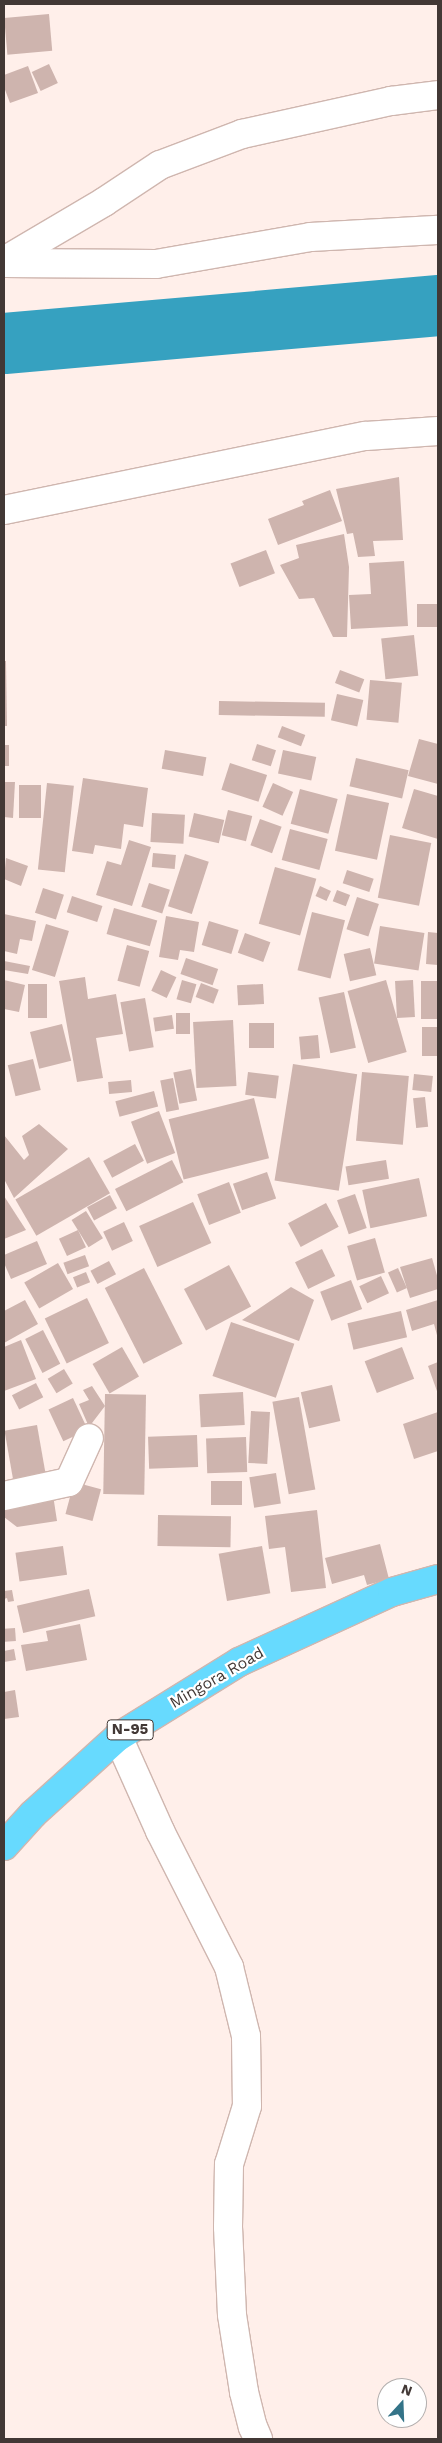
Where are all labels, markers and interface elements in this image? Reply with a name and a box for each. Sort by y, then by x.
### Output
street label: Mingora Road [166,1643,268,1713]
road number: N-95 [106,1718,154,1742]
north arrow [377,2378,427,2428]
text: N [399,2381,414,2399]

